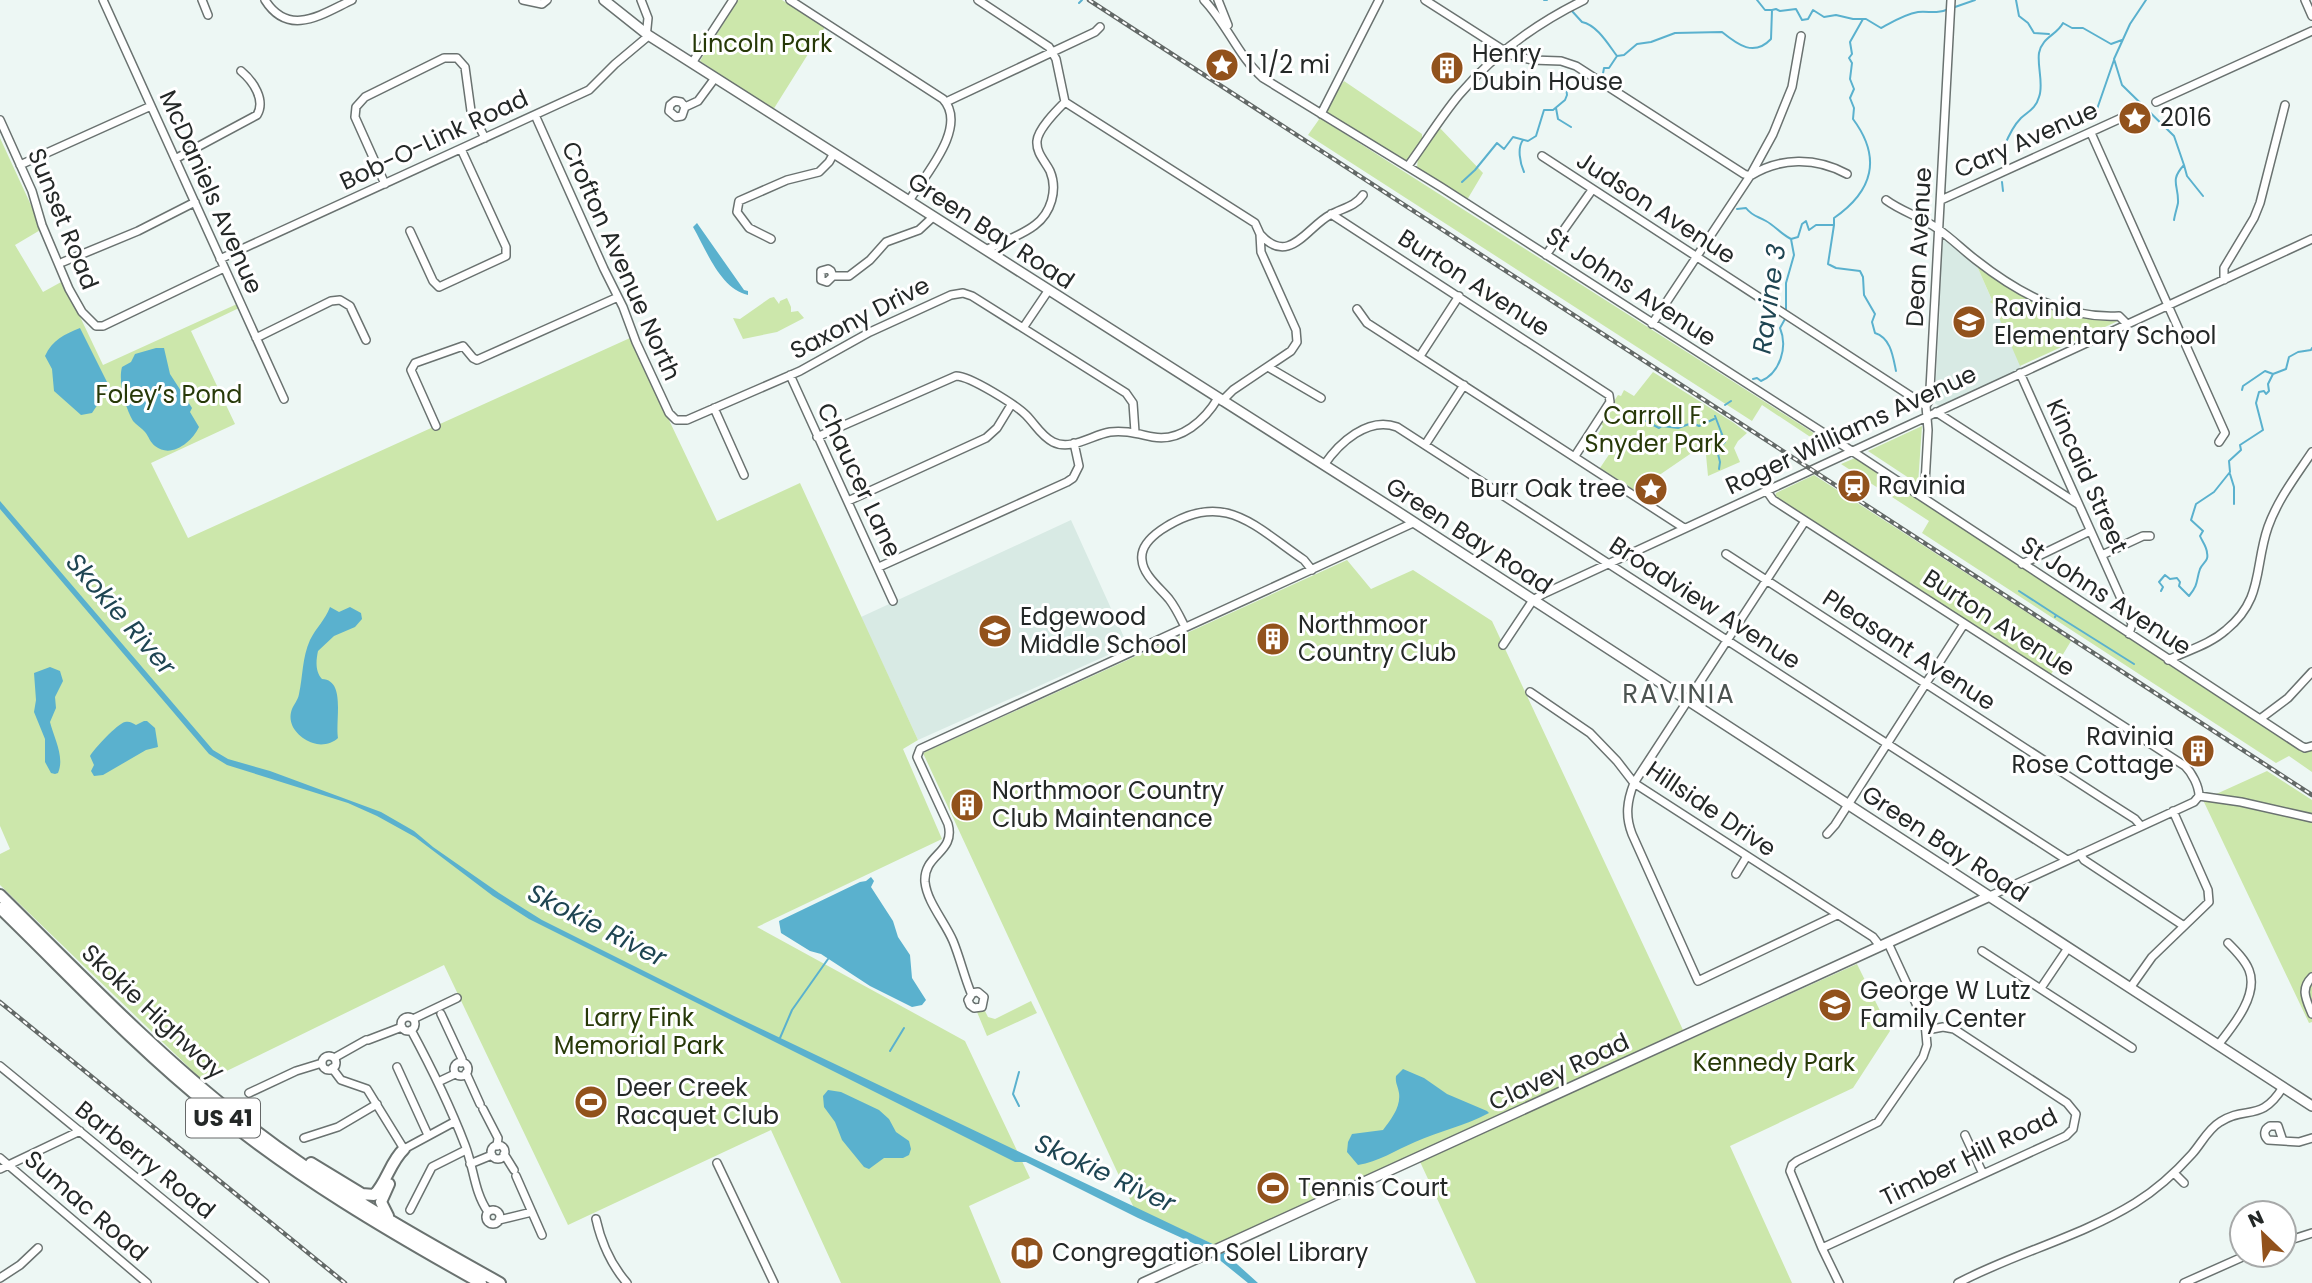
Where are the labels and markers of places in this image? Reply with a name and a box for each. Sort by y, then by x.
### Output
place label: Henry Dubin House [1472,37,1623,98]
place icon: 1 1/2 mi [1203,46,1241,84]
place label: 1 1/2 mi [1246,48,1330,81]
building icon: Henry Dubin House [1428,49,1466,87]
place icon: 2016 [2116,99,2154,137]
place label: 2016 [2160,101,2212,134]
place label: Ravinia Elementary School [1994,291,2217,352]
school or university icon: Ravinia Elementary School [1950,303,1988,341]
station icon: Ravinia [1835,467,1873,505]
place label: Ravinia [1878,469,1966,502]
place icon: Burr Oak tree [1632,470,1670,508]
place label: Burr Oak tree [1470,472,1626,505]
place label: Edgewood Middle School [1020,600,1187,661]
place label: Northmoor Country Club [1298,608,1456,669]
school or university icon: Edgewood Middle School [976,612,1014,650]
building icon: Northmoor Country Club [1254,620,1292,658]
place label: Ravinia Rose Cottage [2012,720,2174,781]
building icon: Ravinia Rose Cottage [2179,732,2217,770]
place label: Northmoor Country Club Maintenance [992,774,1224,835]
building icon: Northmoor Country Club Maintenance [948,786,986,824]
place label: George W Lutz Family Center [1860,974,2031,1035]
school or university icon: George W Lutz Family Center [1816,986,1854,1024]
place label: Deer Creek Racquet Club [616,1071,779,1132]
sports icon: Deer Creek Racquet Club [572,1083,610,1121]
sports icon: Tennis Court [1254,1169,1292,1207]
place label: Tennis Court [1298,1171,1448,1204]
library icon: Congregation Solel Library [1008,1234,1046,1272]
place label: Congregation Solel Library [1052,1236,1369,1269]

